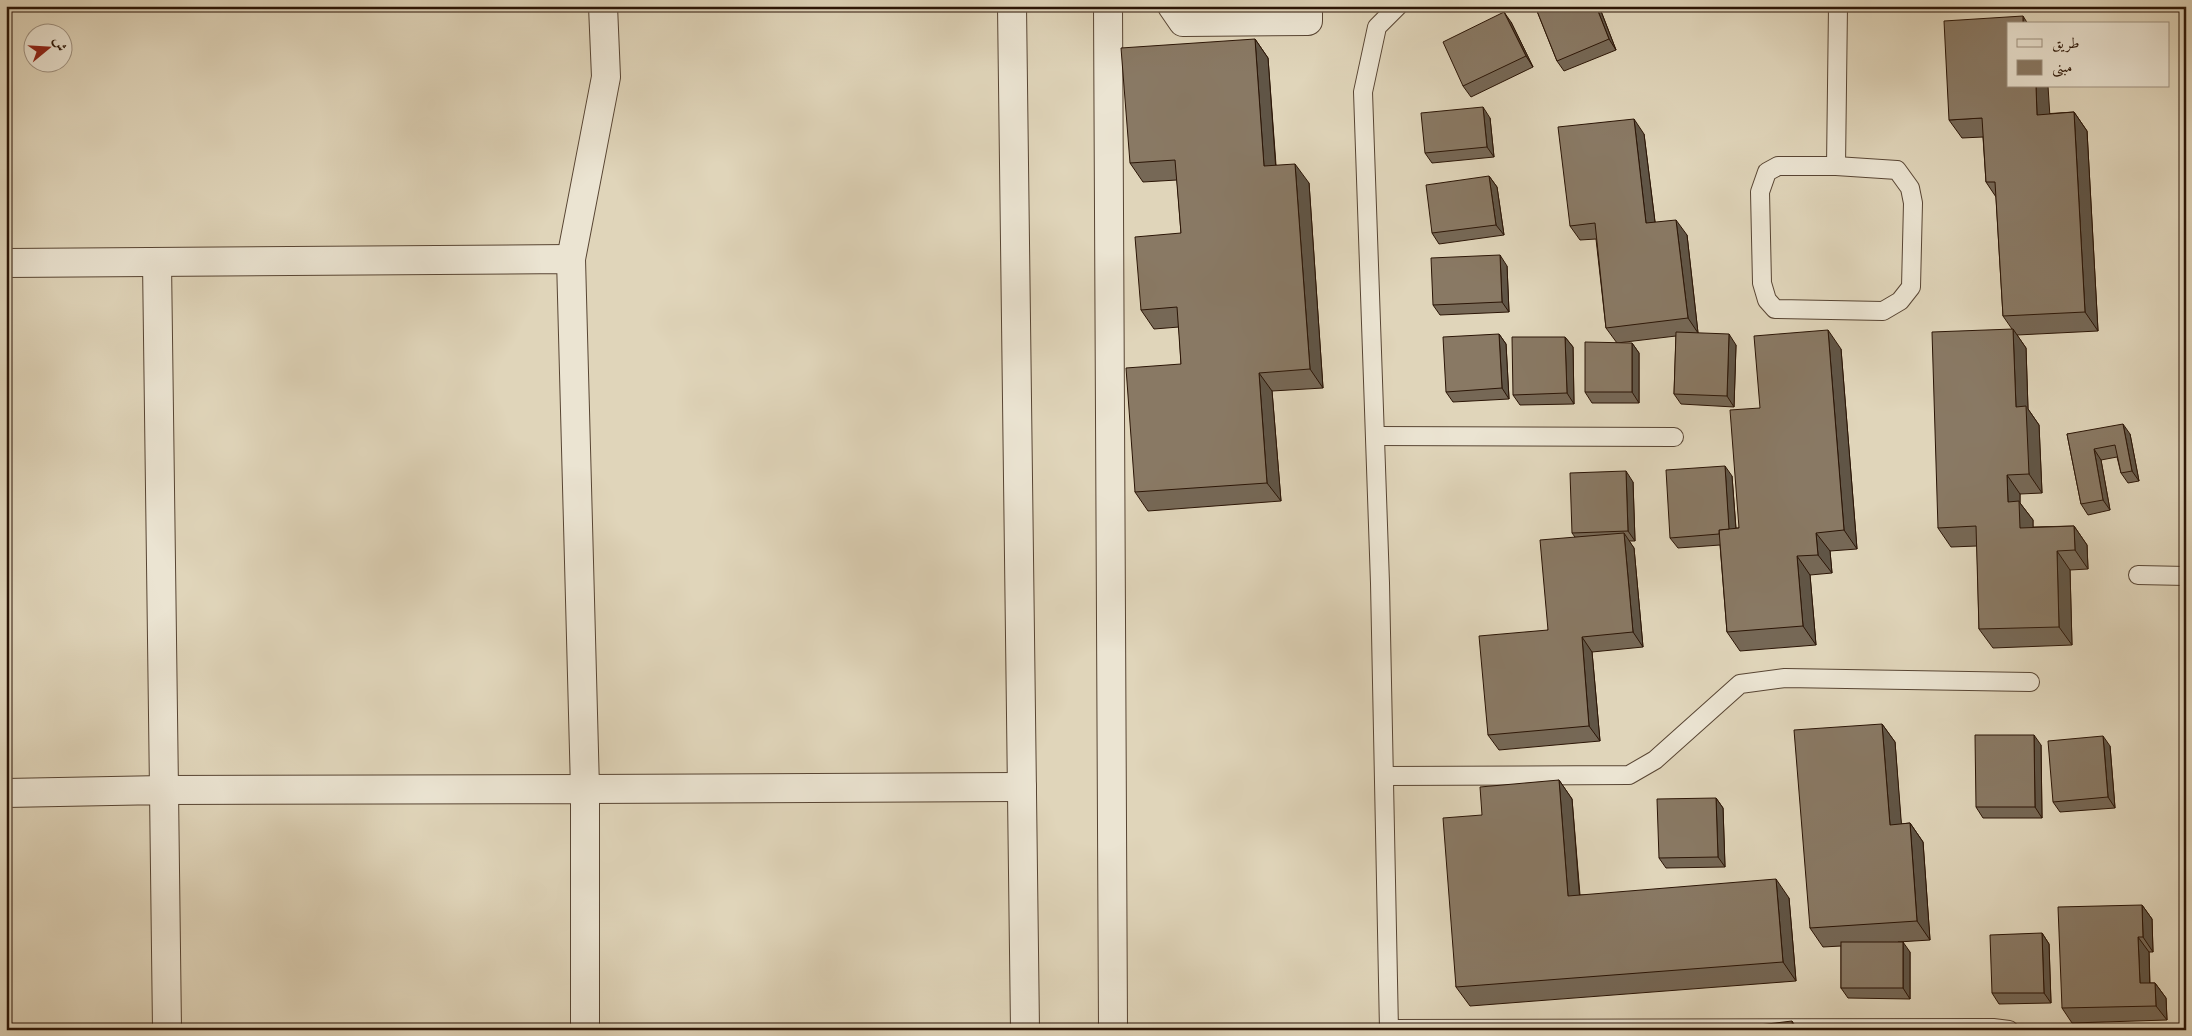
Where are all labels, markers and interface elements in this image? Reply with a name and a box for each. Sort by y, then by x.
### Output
north arrow [22,22,72,72]
legend [2007,22,2170,88]
text: طريق [2052,34,2079,55]
text: ش [48,35,70,54]
text: مبنى [2052,58,2072,79]

